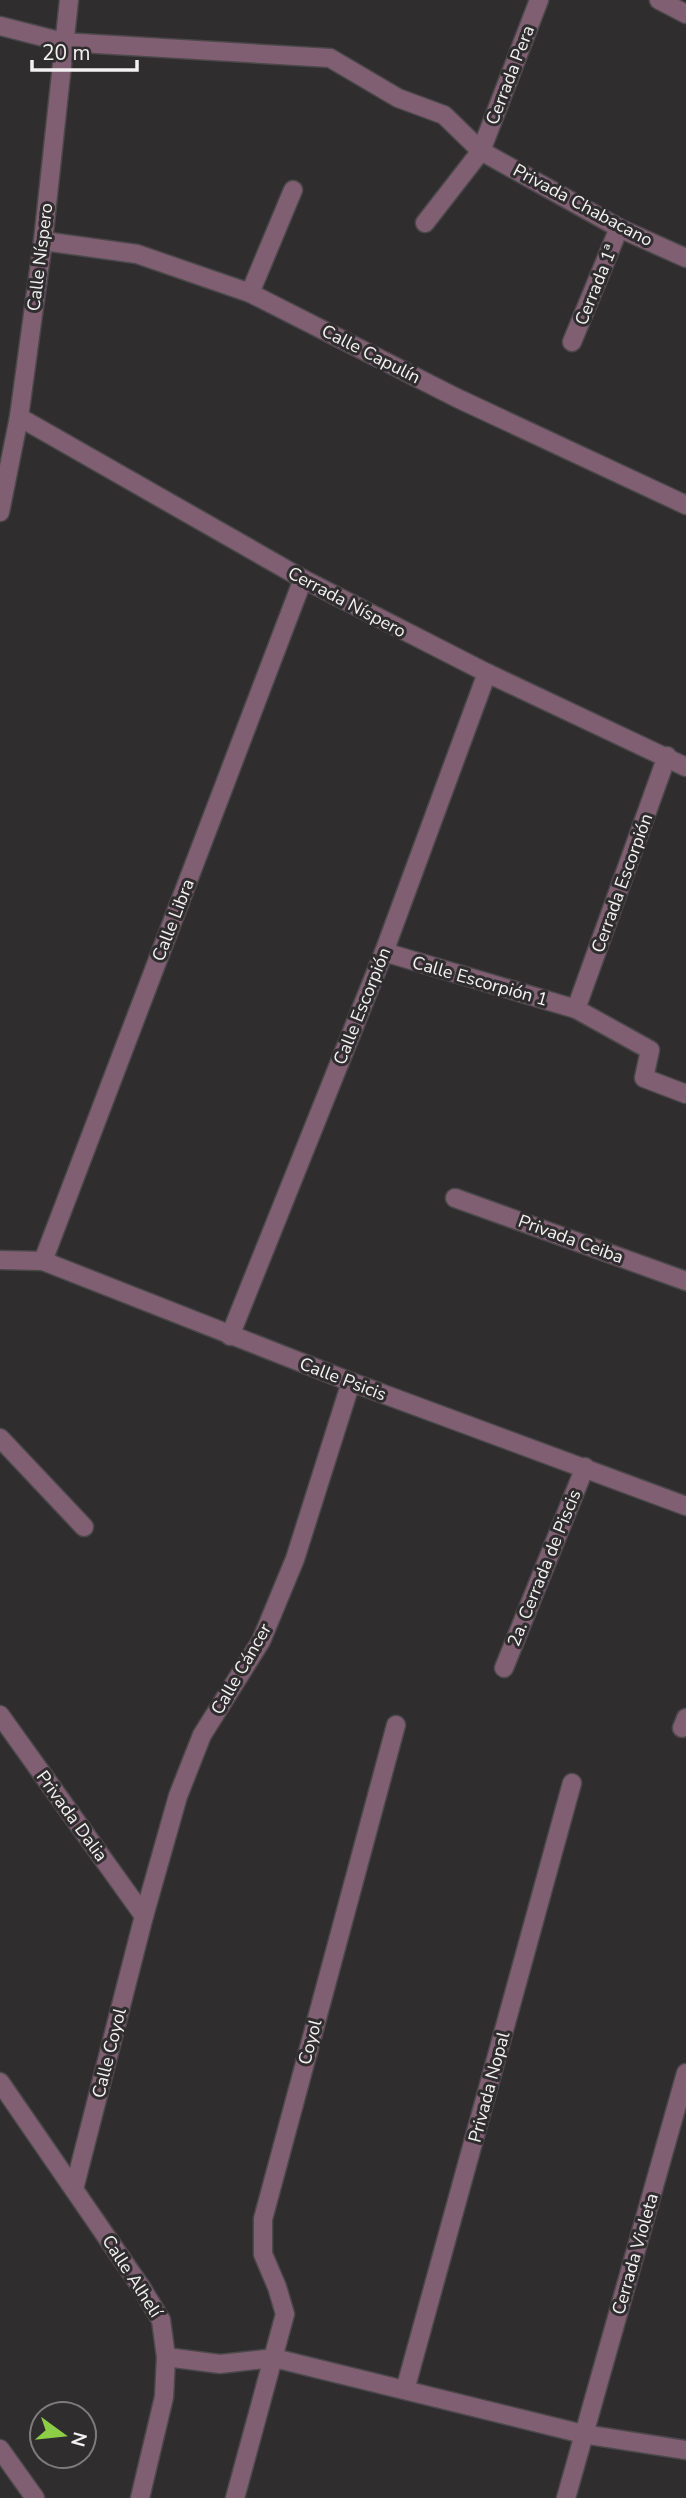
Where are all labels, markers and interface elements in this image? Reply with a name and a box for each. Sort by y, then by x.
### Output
street label: Cerrada Pera [480,22,540,128]
scale bar [32,28,136,72]
text: 20 m [42,39,91,67]
street label: Privada Chabacano [509,158,657,252]
street label: Calle Níspero [21,202,59,312]
street label: Cerrada 1ª [569,241,623,329]
street label: Calle Capulín [318,319,424,389]
street label: Cerrada Níspero [284,561,410,643]
street label: Cerrada Escorpión [586,810,658,956]
street label: Calle Libra [146,875,200,965]
street label: Calle Escorpión [328,944,396,1068]
street label: Calle Escorpión 1 [409,950,551,1012]
street label: Privada Ceiba [515,1209,627,1269]
street label: Calle Psicis [296,1351,390,1407]
street label: 2a. Cerrada de Piscis [502,1486,586,1650]
street label: Calle Cáncer [205,1618,277,1719]
street label: Privada Dalia [31,1766,113,1866]
street label: Calle Coyol [86,2005,132,2101]
street label: Coyol [292,2016,328,2067]
street label: Privada Nopal [463,2028,515,2145]
street label: Cerrada Violeta [606,2190,664,2318]
street label: Calle Alhelí [96,2230,168,2323]
north arrow [28,2400,98,2470]
text: N [64,2429,93,2449]

